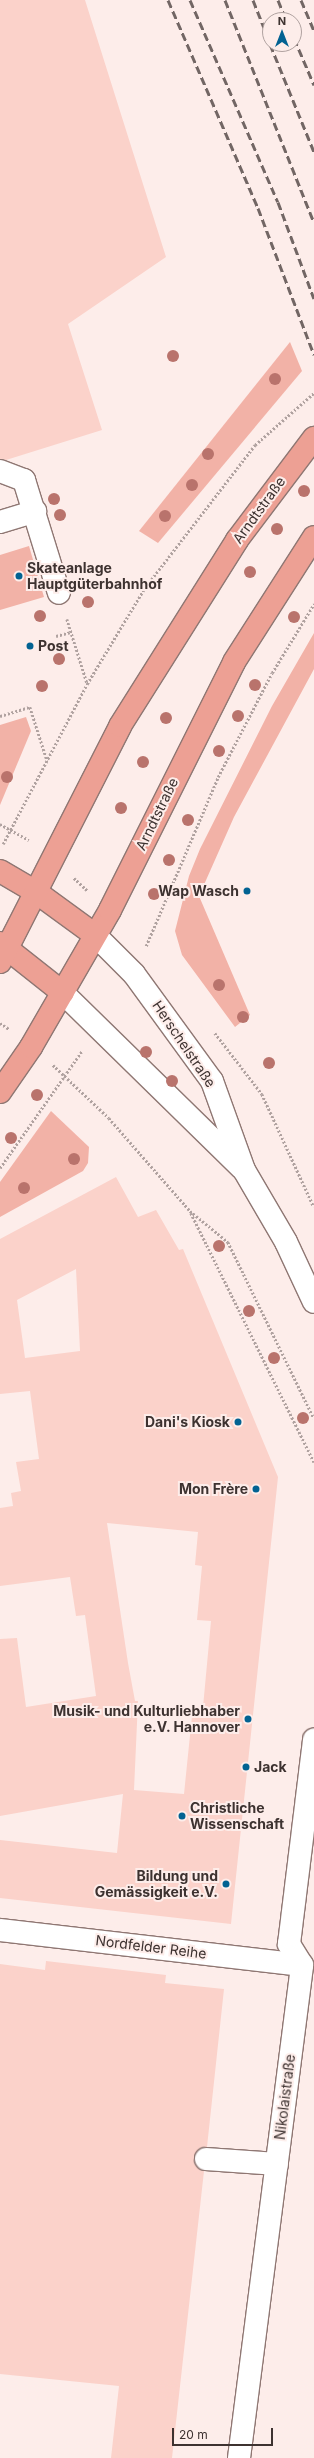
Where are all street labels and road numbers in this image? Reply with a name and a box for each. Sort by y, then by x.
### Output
street label: Arndtstraße [229,473,289,547]
street label: Arndtstraße [132,775,182,853]
street label: Herschelstraße [149,997,219,1091]
street label: Nordfelder Reihe [95,1932,207,1962]
street label: Nikolaistraße [271,2053,299,2141]

